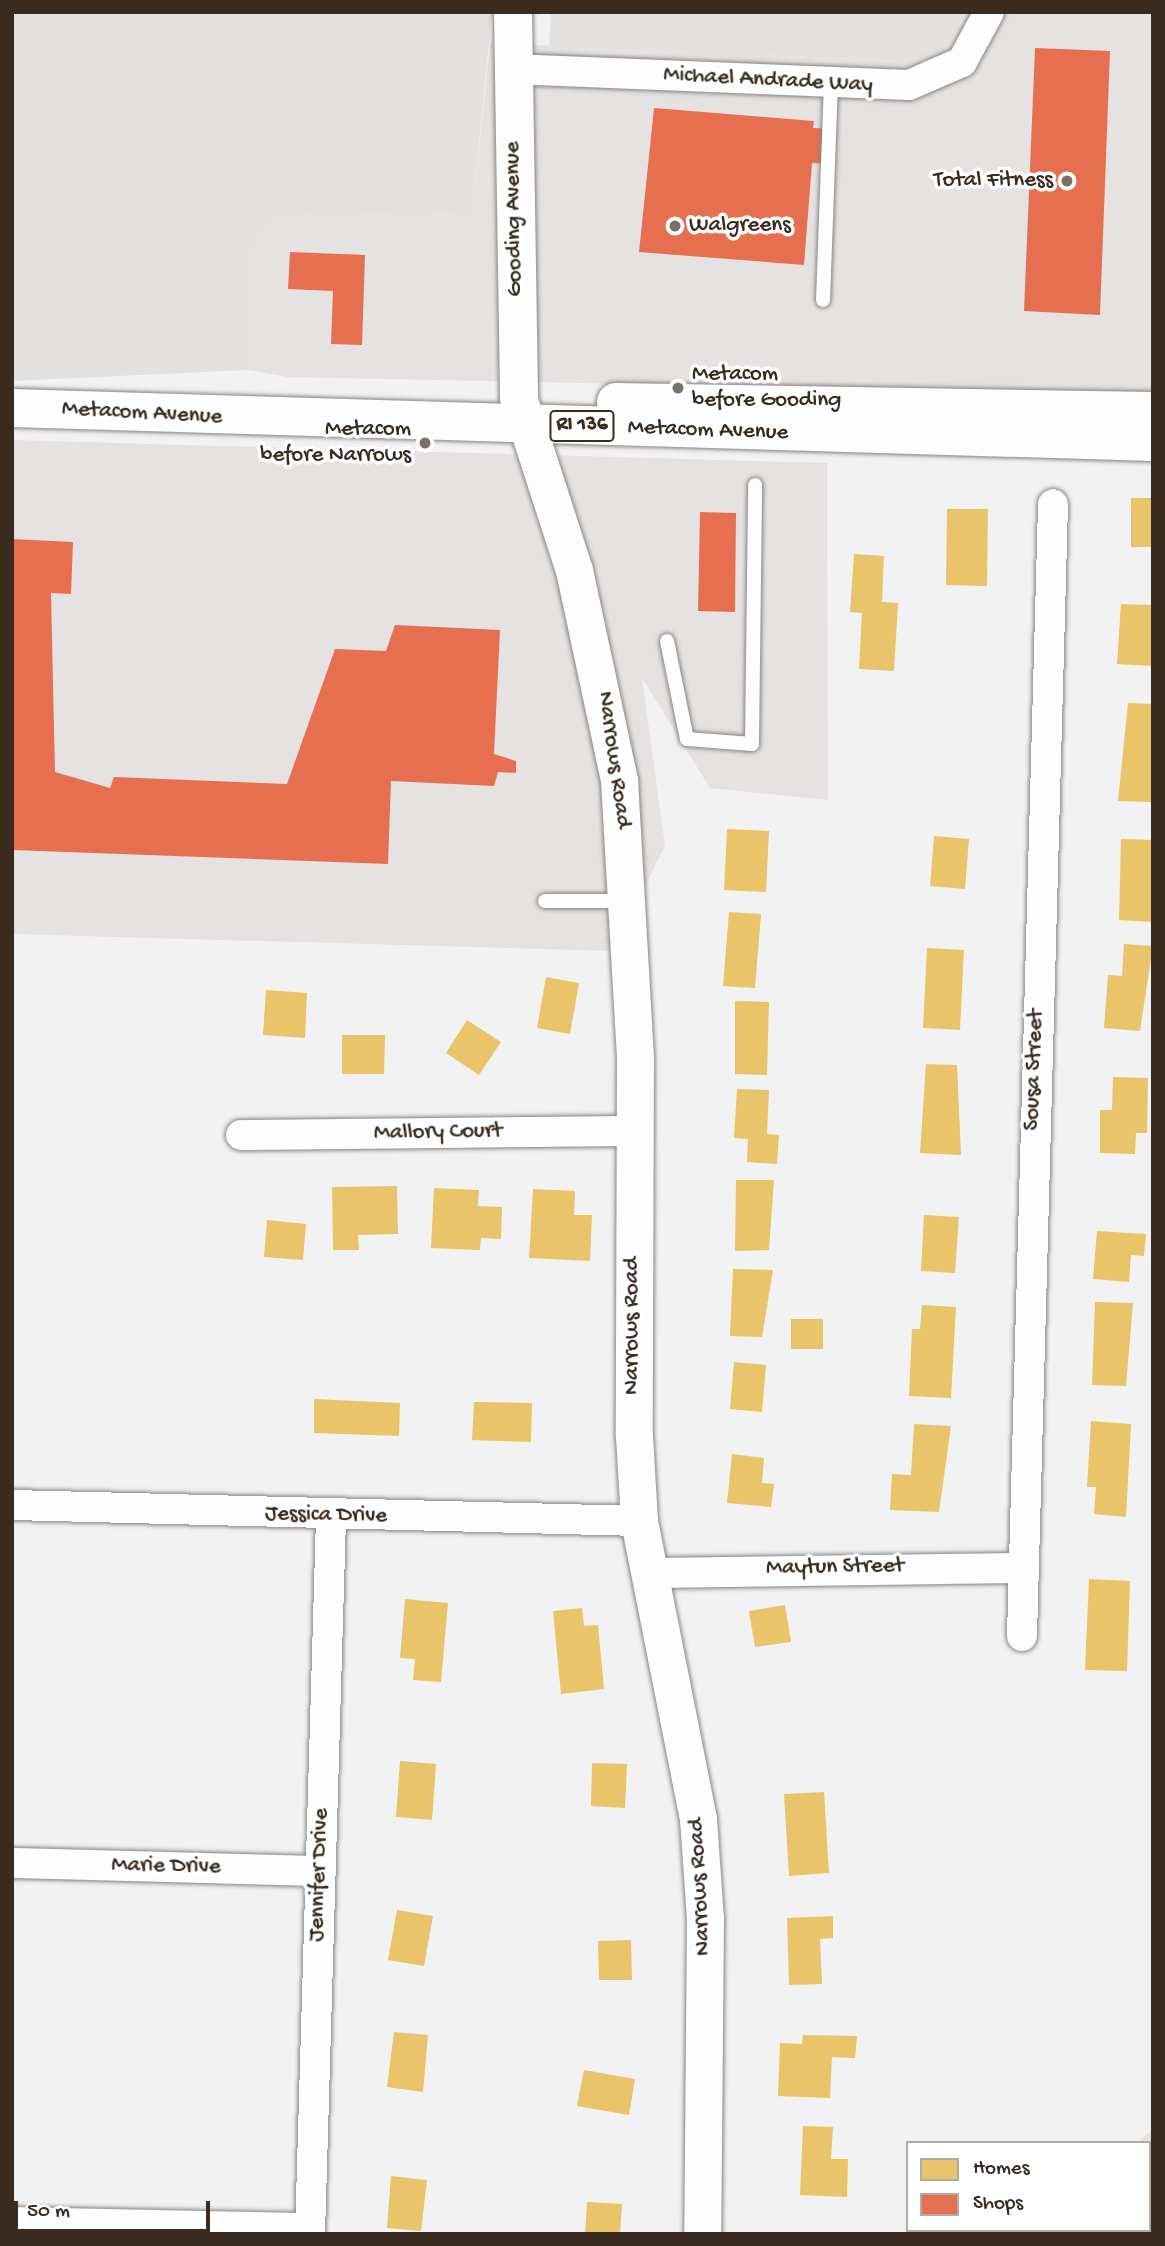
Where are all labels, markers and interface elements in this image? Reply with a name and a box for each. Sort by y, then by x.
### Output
street label: Michael Andrade Way [663,62,873,100]
street label: Gooding Avenue [500,141,530,297]
place label: Total Fitness [934,167,1053,195]
marker: Total Fitness [1059,173,1075,189]
place label: Walgreens [689,212,791,240]
marker: Walgreens [667,218,683,234]
place label: Metacom before Gooding [692,361,841,415]
marker: Metacom before Gooding [670,380,686,396]
street label: Metacom Avenue [61,396,223,432]
road number: RI 136 [549,408,615,444]
street label: Metacom Avenue [627,414,789,448]
place label: Metacom before Narrows [260,416,411,470]
marker: Metacom before Narrows [417,435,433,451]
street label: Narrows Road [590,690,636,830]
street label: Sousa Street [1019,1009,1051,1131]
street label: Mallory Court [374,1118,502,1148]
street label: Narrows Road [619,1257,647,1395]
street label: Jessica Drive [265,1501,387,1531]
street label: Maytun Street [766,1553,904,1583]
street label: Jennifer Drive [304,1808,336,1942]
street label: Narrows Road [684,1817,718,1957]
street label: Marie Drive [111,1852,221,1882]
legend [906,2141,1151,2232]
text: Homes [973,2157,1029,2182]
scale bar [18,2186,214,2230]
text: Shops [973,2192,1023,2217]
text: 50 m [27,2200,70,2225]

